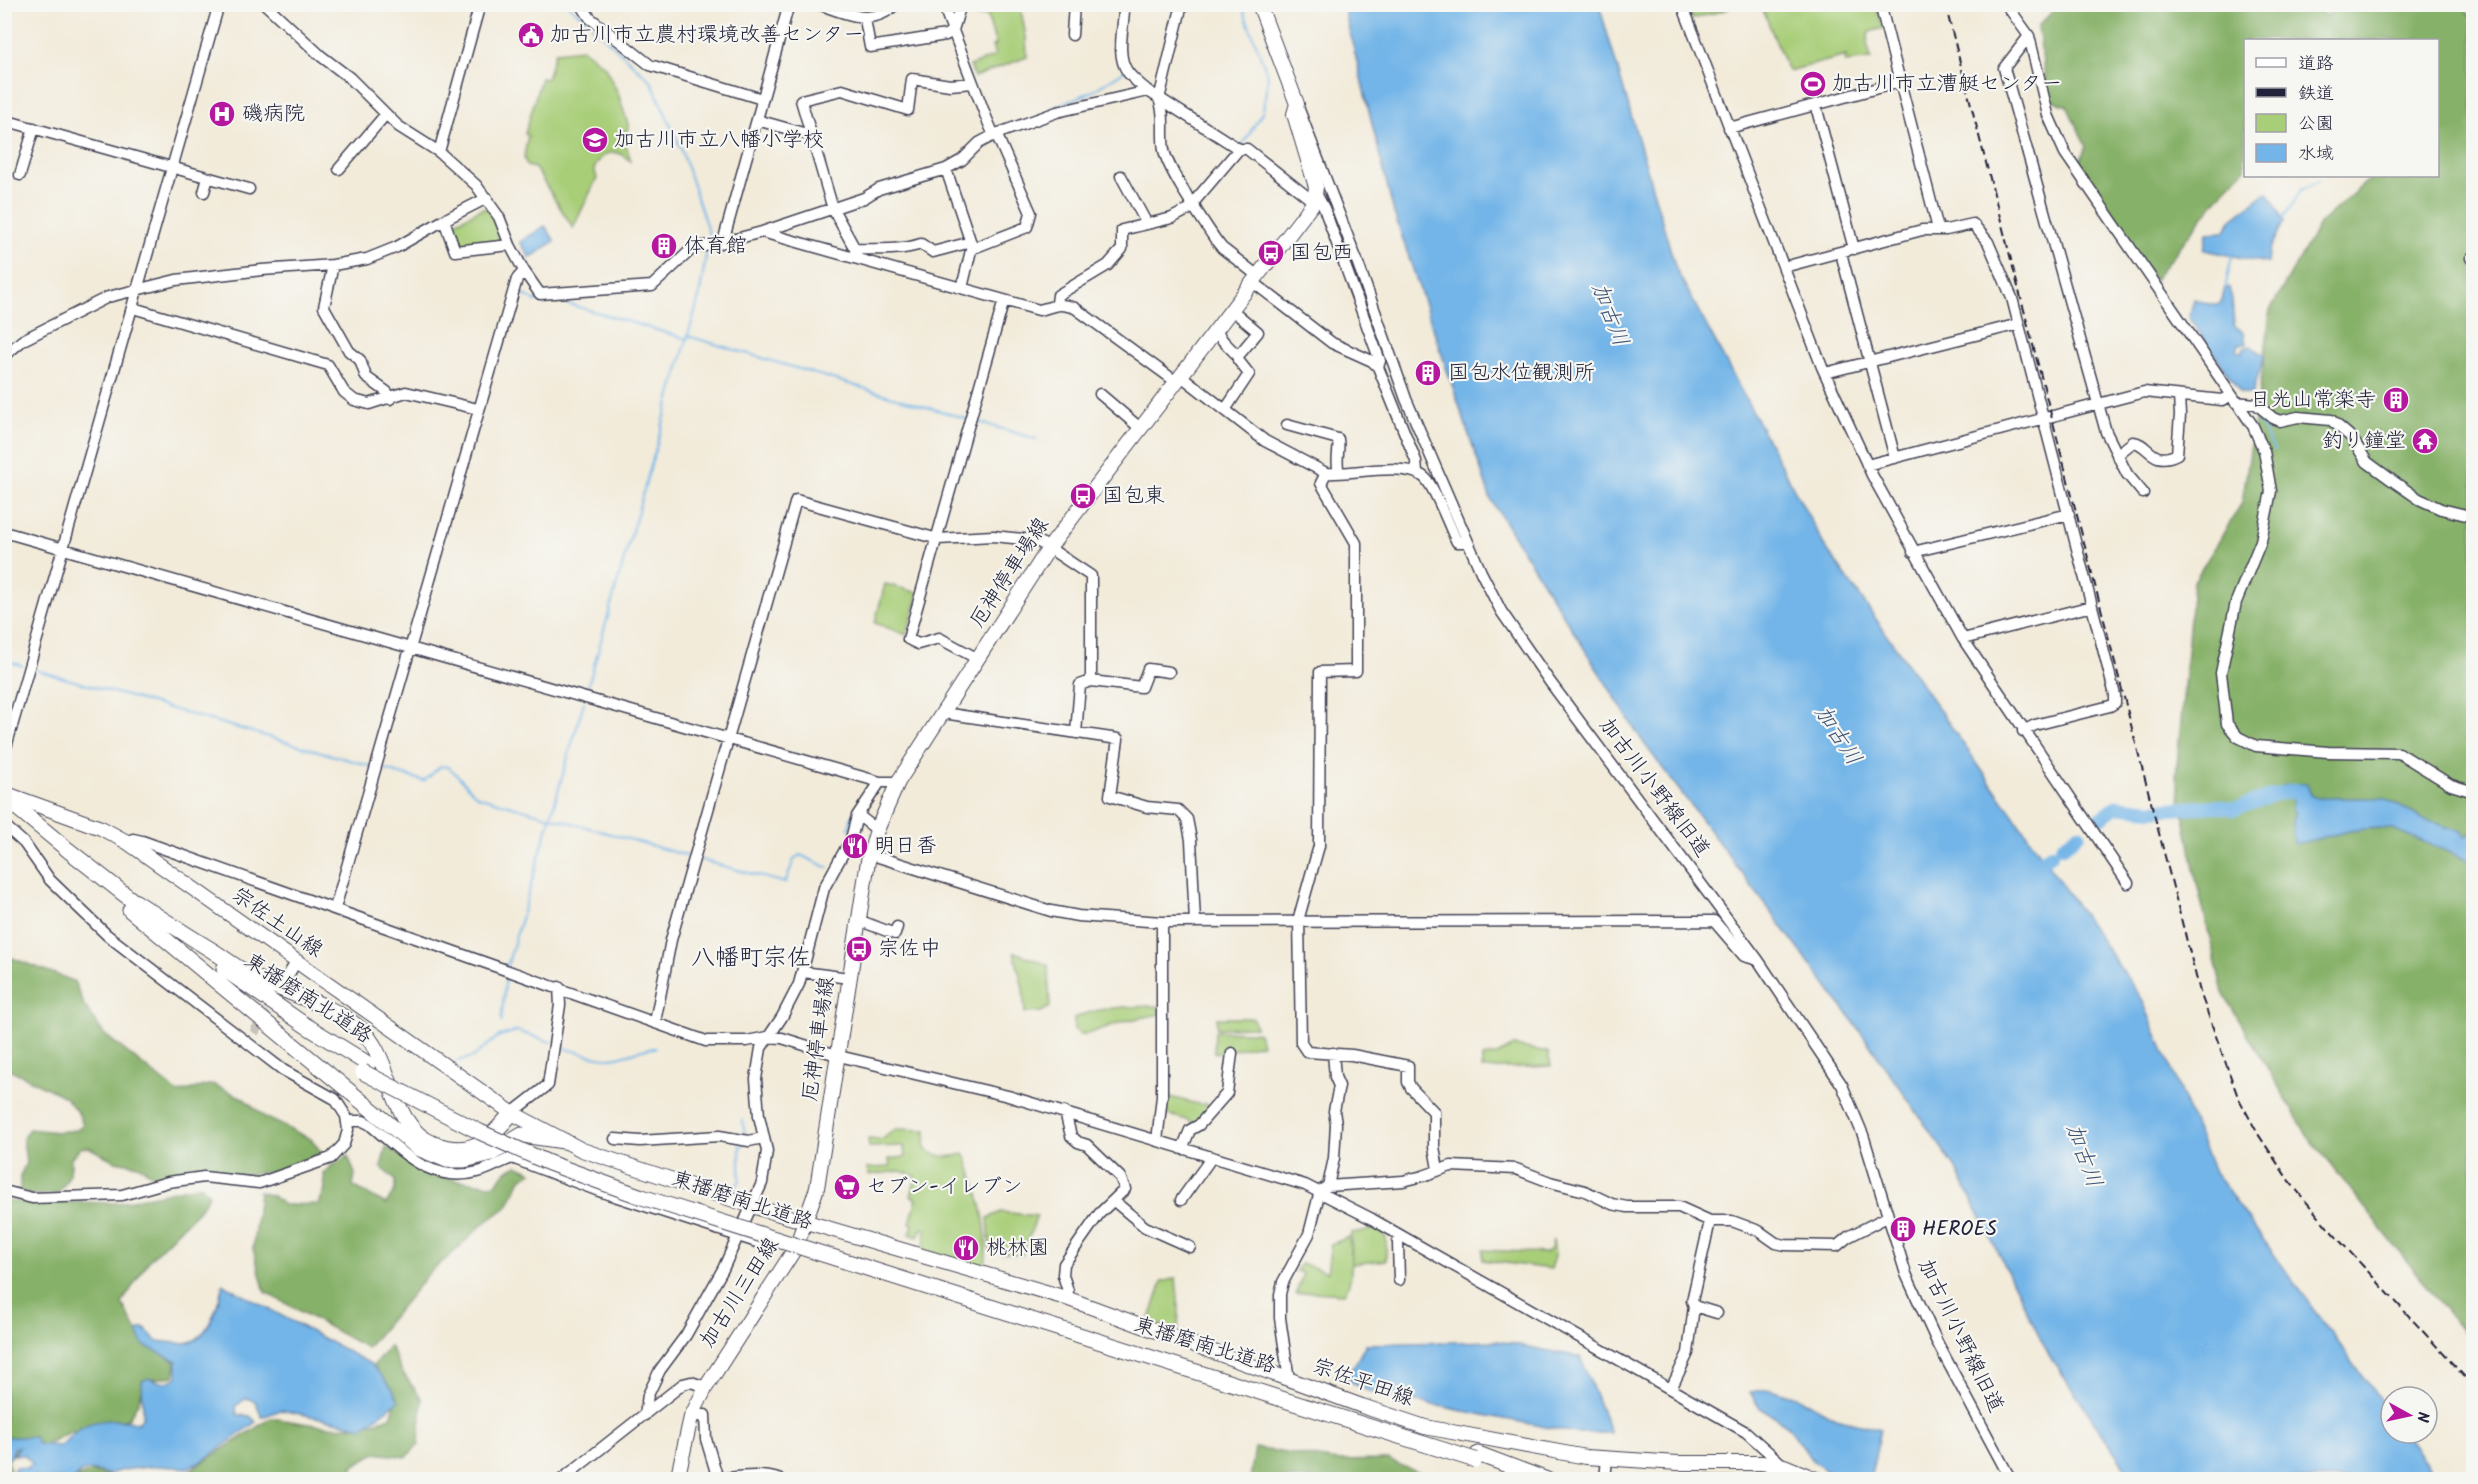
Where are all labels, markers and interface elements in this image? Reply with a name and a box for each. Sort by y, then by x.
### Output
place label: 加古川市立農村環境改善センター [550,19,864,52]
public building icon: 加古川市立農村環境改善センター [516,20,546,50]
legend [2244,39,2439,177]
text: 道路 [2298,50,2334,79]
place label: 加古川市立漕艇センター [1832,68,2062,101]
sports icon: 加古川市立漕艇センター [1798,69,1828,99]
text: 鉄道 [2298,80,2334,109]
place label: 磯病院 [242,98,305,131]
hospital icon: 磯病院 [207,99,237,129]
text: 公園 [2298,110,2334,139]
place label: 加古川市立八幡小学校 [614,124,824,157]
school or university icon: 加古川市立八幡小学校 [580,125,610,155]
text: 水域 [2298,140,2334,169]
place label: 体育館 [684,230,747,263]
building icon: 体育館 [649,231,679,261]
place label: 国包西 [1290,237,1353,270]
bus stop icon: 国包西 [1256,238,1286,268]
water label: 加古川 [1581,278,1637,352]
place label: 国包水位観測所 [1448,357,1595,390]
building icon: 国包水位観測所 [1413,358,1443,388]
place label: 日光山常楽寺 [2250,384,2376,417]
building icon: 日光山常楽寺 [2381,385,2411,415]
place label: 釣り鐘堂 [2322,425,2406,458]
temple icon: 釣り鐘堂 [2410,426,2440,456]
place label: 国包東 [1102,480,1165,513]
bus stop icon: 国包東 [1068,481,1098,511]
street label: 厄神停車場線 [962,511,1058,635]
water label: 加古川 [1804,699,1870,773]
street label: 加古川小野線旧道 [1590,711,1718,865]
place label: 明日香 [874,830,937,863]
restaurant icon: 明日香 [840,831,870,861]
street label: 宗佐土山線 [225,879,329,967]
place label: 宗佐中 [878,933,941,966]
bus stop icon: 宗佐中 [844,934,874,964]
district label: 八幡町宗佐 [691,939,811,978]
street label: 東播磨南北道路 [237,945,379,1053]
street label: 厄神停車場線 [794,974,844,1104]
water label: 加古川 [2055,1119,2111,1193]
street label: 東播磨南北道路 [667,1163,817,1239]
place label: セブン-イレブン [866,1171,1023,1204]
supermarket icon: セブン-イレブン [832,1172,862,1202]
place label: HEROES [1922,1213,1997,1246]
building icon: HEROES [1888,1214,1918,1244]
street label: 加古川三田線 [692,1231,788,1355]
place label: 桃林園 [986,1232,1049,1265]
restaurant icon: 桃林園 [951,1233,981,1263]
street label: 加古川小野線旧道 [1908,1253,2012,1419]
street label: 東播磨南北道路 [1130,1309,1280,1383]
street label: 宗佐平田線 [1308,1350,1418,1416]
north arrow [2379,1385,2439,1445]
text: N [2409,1410,2435,1424]

